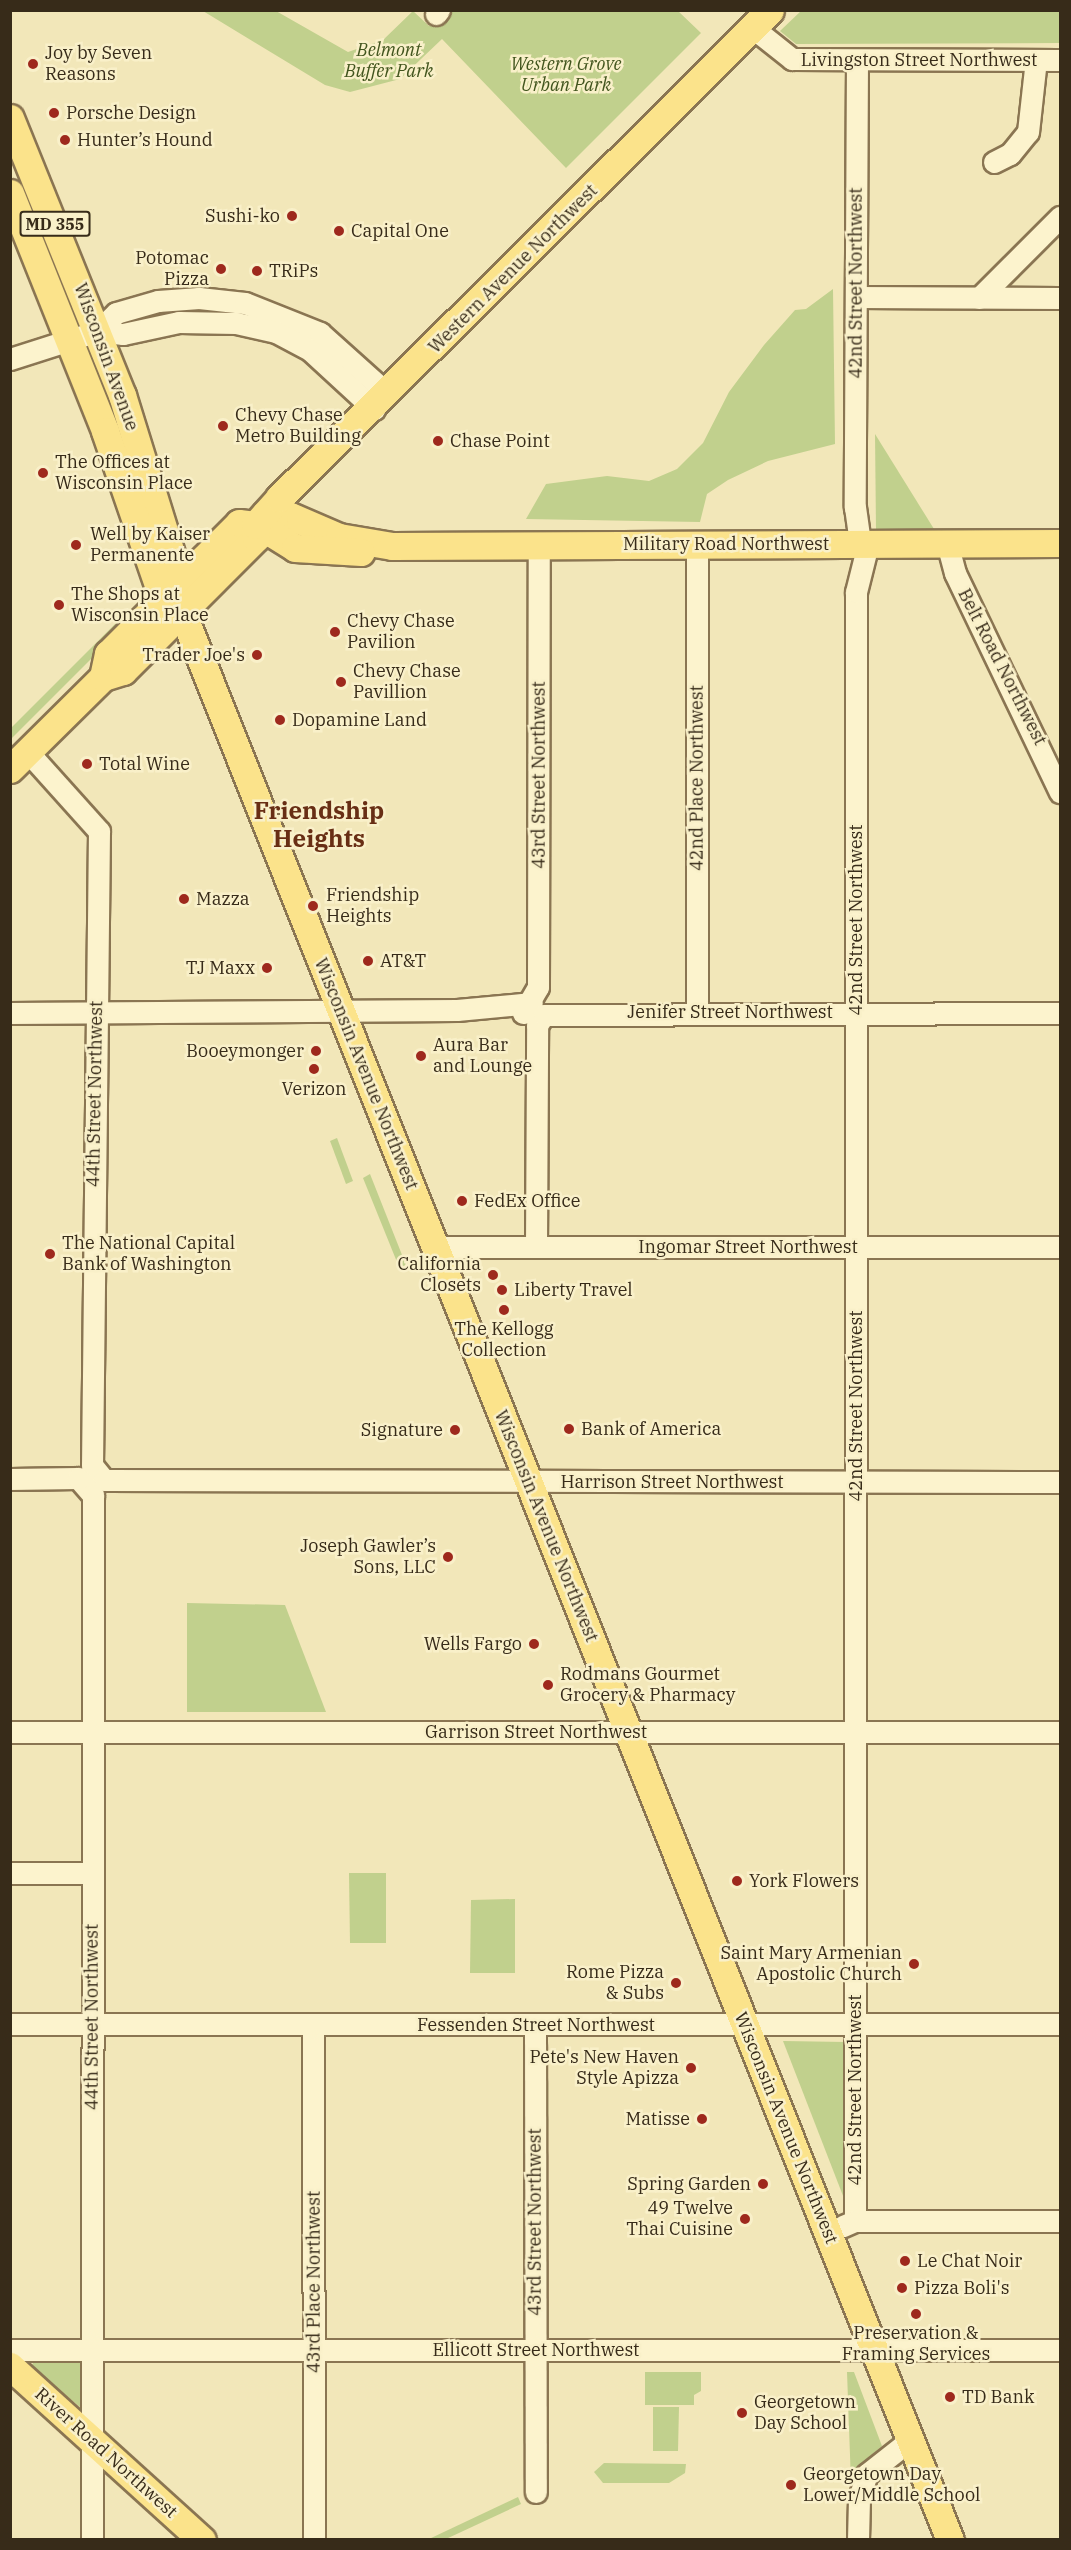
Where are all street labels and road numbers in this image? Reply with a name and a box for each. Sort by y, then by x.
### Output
street label: Livingston Street Northwest [801,49,1037,71]
street label: Western Avenue Northwest [424,180,602,358]
street label: 42nd Street Northwest [845,187,867,379]
road number: MD 355 [19,211,91,237]
street label: Wisconsin Avenue [69,280,143,434]
street label: Military Road Northwest [623,533,829,555]
street label: Belt Road Northwest [953,585,1051,749]
street label: 43rd Street Northwest [528,681,550,869]
street label: 42nd Place Northwest [686,685,708,871]
street label: 42nd Street Northwest [845,824,867,1016]
street label: Wisconsin Avenue Northwest [310,955,422,1193]
street label: 44th Street Northwest [83,1001,107,1187]
street label: Jenifer Street Northwest [627,1001,833,1023]
street label: Ingomar Street Northwest [638,1236,858,1258]
street label: 42nd Street Northwest [845,1310,867,1502]
street label: Wisconsin Avenue Northwest [490,1407,602,1645]
street label: Harrison Street Northwest [560,1471,784,1493]
street label: Garrison Street Northwest [425,1721,647,1743]
street label: 44th Street Northwest [81,1924,103,2110]
street label: 42nd Street Northwest [844,1994,866,2186]
street label: Wisconsin Avenue Northwest [730,2009,842,2247]
street label: Fessenden Street Northwest [417,2014,655,2036]
street label: 43rd Street Northwest [524,2128,546,2316]
street label: 43rd Place Northwest [303,2191,325,2373]
street label: Ellicott Street Northwest [433,2339,639,2361]
street label: River Road Northwest [30,2383,182,2523]

